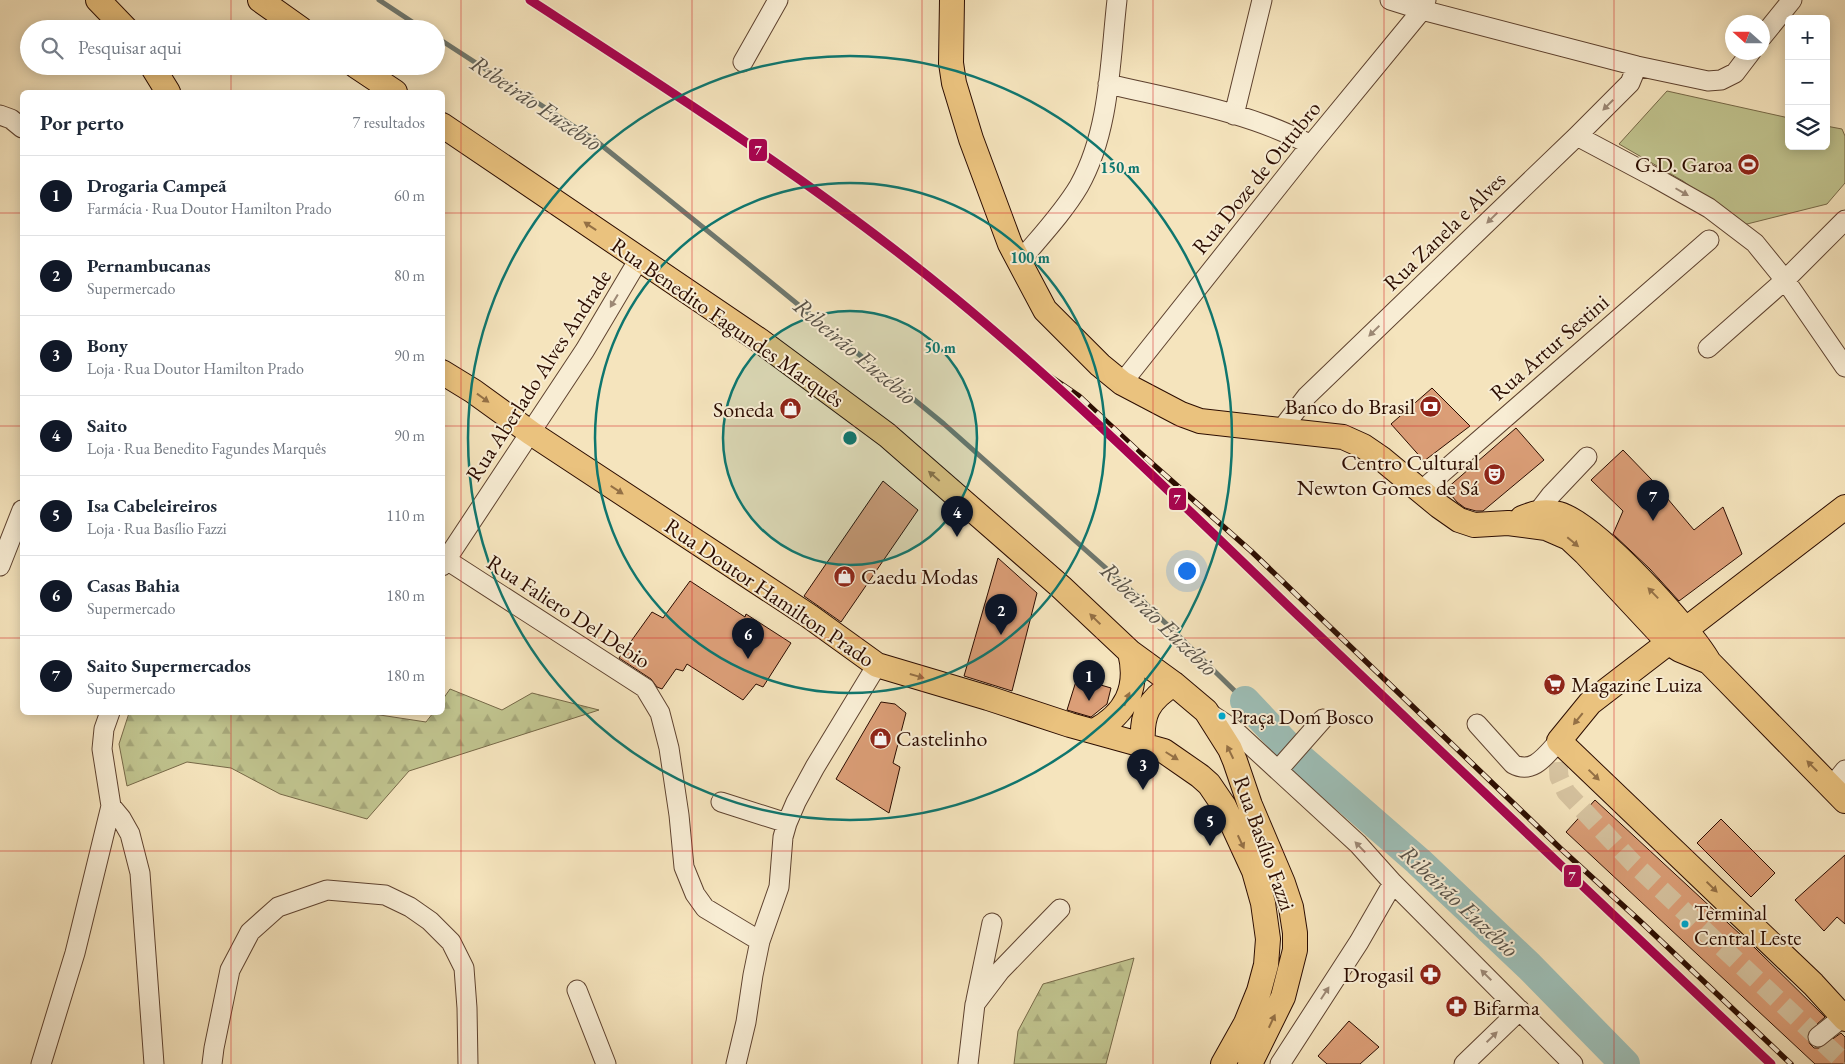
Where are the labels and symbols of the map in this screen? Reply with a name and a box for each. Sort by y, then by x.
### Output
north arrow [1725,15,1770,60]
water label: Ribeirão Euzébio [465,47,608,158]
street label: Rua Doze de Outubro [1186,94,1327,260]
one-way arrow [1602,99,1614,111]
line badge: 7 [748,138,768,162]
text: 7 [754,141,762,159]
place label: G.D. Garoa [1635,150,1733,179]
sports icon: G.D. Garoa [1737,152,1761,176]
text: 150 m [1100,158,1140,177]
street label: Rua Zanela e Alves [1377,166,1512,297]
one-way arrow [1675,188,1689,197]
one-way arrow [1486,212,1498,224]
one-way arrow [584,221,597,231]
street label: Rua Benedito Fagundes Marquês [605,231,850,414]
text: 100 m [1010,248,1050,267]
street label: Rua Aberlado Alves Andrade [459,263,618,487]
street label: Rua Artur Sestini [1484,288,1615,407]
water label: Ribeirão Euzébio [787,290,923,411]
one-way arrow [610,294,619,308]
one-way arrow [1369,325,1381,337]
text: 50 m [924,338,956,357]
place label: Banco do Brasil [1285,392,1415,421]
one-way arrow [476,393,489,404]
bank icon: Banco do Brasil [1419,394,1443,418]
place label: Soneda [713,395,774,424]
shop icon: Soneda [778,397,802,421]
centre of rings [841,429,859,447]
place label: Centro Cultural Newton Gomes de Sá [1297,448,1479,502]
theatre icon: Centro Cultural Newton Gomes de Sá [1483,463,1507,487]
one-way arrow [928,470,940,482]
pin: 7 [1637,480,1669,521]
one-way arrow [611,485,624,495]
line badge: 7 [1168,487,1187,511]
text: 7 [1173,490,1181,508]
pin: 4 [941,496,973,537]
street label: Rua Doutor Hamilton Prado [659,511,881,674]
one-way arrow [1566,537,1579,548]
street label: Rua Faliero Del Debio [481,548,656,675]
water label: Ribeirão Euzébio [1094,555,1225,683]
your location [1174,558,1200,584]
place label: Caedu Modas [861,562,978,591]
shop icon: Caedu Modas [833,564,857,588]
one-way arrow [1648,588,1660,600]
pin: 2 [985,594,1017,635]
one-way arrow [1089,613,1101,625]
pin: 6 [732,618,764,659]
pin: 1 [1073,660,1105,701]
place label: Magazine Luiza [1571,670,1702,699]
supermarket icon: Magazine Luiza [1543,672,1567,696]
one-way arrow [910,673,925,681]
one-way arrow [1123,691,1131,706]
place label: Praça Dom Bosco [1231,703,1374,730]
marker: Praça Dom Bosco [1217,711,1227,721]
one-way arrow [1572,712,1583,725]
place label: Castelinho [896,724,988,753]
shop icon: Castelinho [868,726,892,750]
one-way arrow [1226,744,1234,759]
pin: 3 [1127,749,1159,790]
one-way arrow [1166,752,1179,761]
one-way arrow [1806,760,1818,772]
one-way arrow [1588,769,1600,781]
street label: Rua Basílio Fazzi [1227,772,1302,915]
pin: 5 [1194,805,1226,846]
one-way arrow [1237,835,1245,849]
water label: Ribeirão Euzébio [1393,837,1525,964]
one-way arrow [1354,841,1366,853]
line badge: 7 [1563,864,1582,888]
text: 7 [1568,867,1576,885]
one-way arrow [1705,881,1717,893]
place label: Terminal Central Leste [1694,899,1801,951]
marker: Terminal Central Leste [1680,919,1690,929]
place label: Drogasil [1343,960,1414,989]
pharmacy icon: Drogasil [1418,962,1442,986]
one-way arrow [1480,969,1492,981]
one-way arrow [1320,987,1330,1000]
place label: Bifarma [1473,993,1540,1022]
pharmacy icon: Bifarma [1445,995,1469,1019]
one-way arrow [1269,1014,1277,1028]
one-way arrow [1486,1031,1498,1043]

